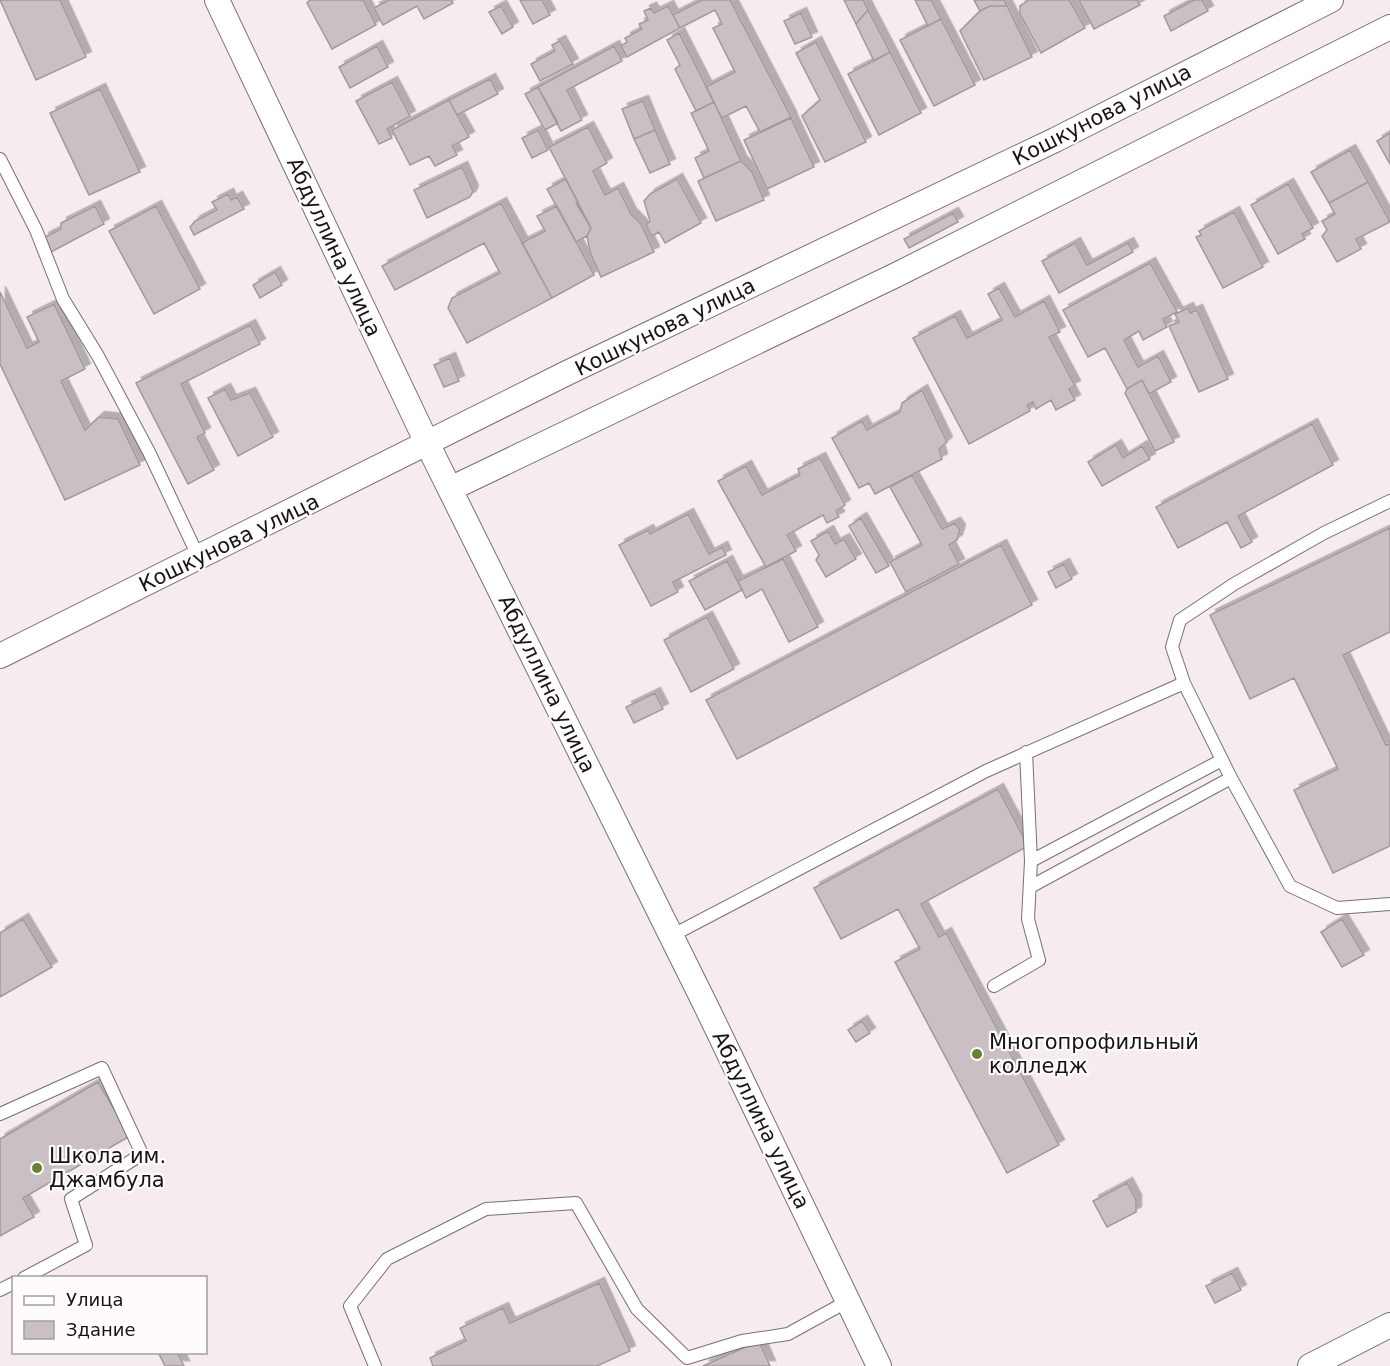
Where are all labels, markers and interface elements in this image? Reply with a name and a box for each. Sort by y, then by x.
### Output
street label: Кошкунова улица [1009,60,1195,170]
street label: Абдуллина улица [282,154,386,340]
street label: Кошкунова улица [571,273,759,381]
street label: Кошкунова улица [135,489,323,597]
street label: Абдуллина улица [494,591,600,777]
street label: Абдуллина улица [708,1027,814,1213]
place label: Многопрофильный колледж [989,1030,1199,1078]
marker: Многопрофильный колледж [970,1047,984,1061]
place label: Школа им. Джамбула [49,1144,166,1192]
marker: Школа им. Джамбула [30,1161,44,1175]
legend [12,1276,207,1354]
text: Улица [66,1289,123,1310]
text: Здание [66,1319,136,1340]

